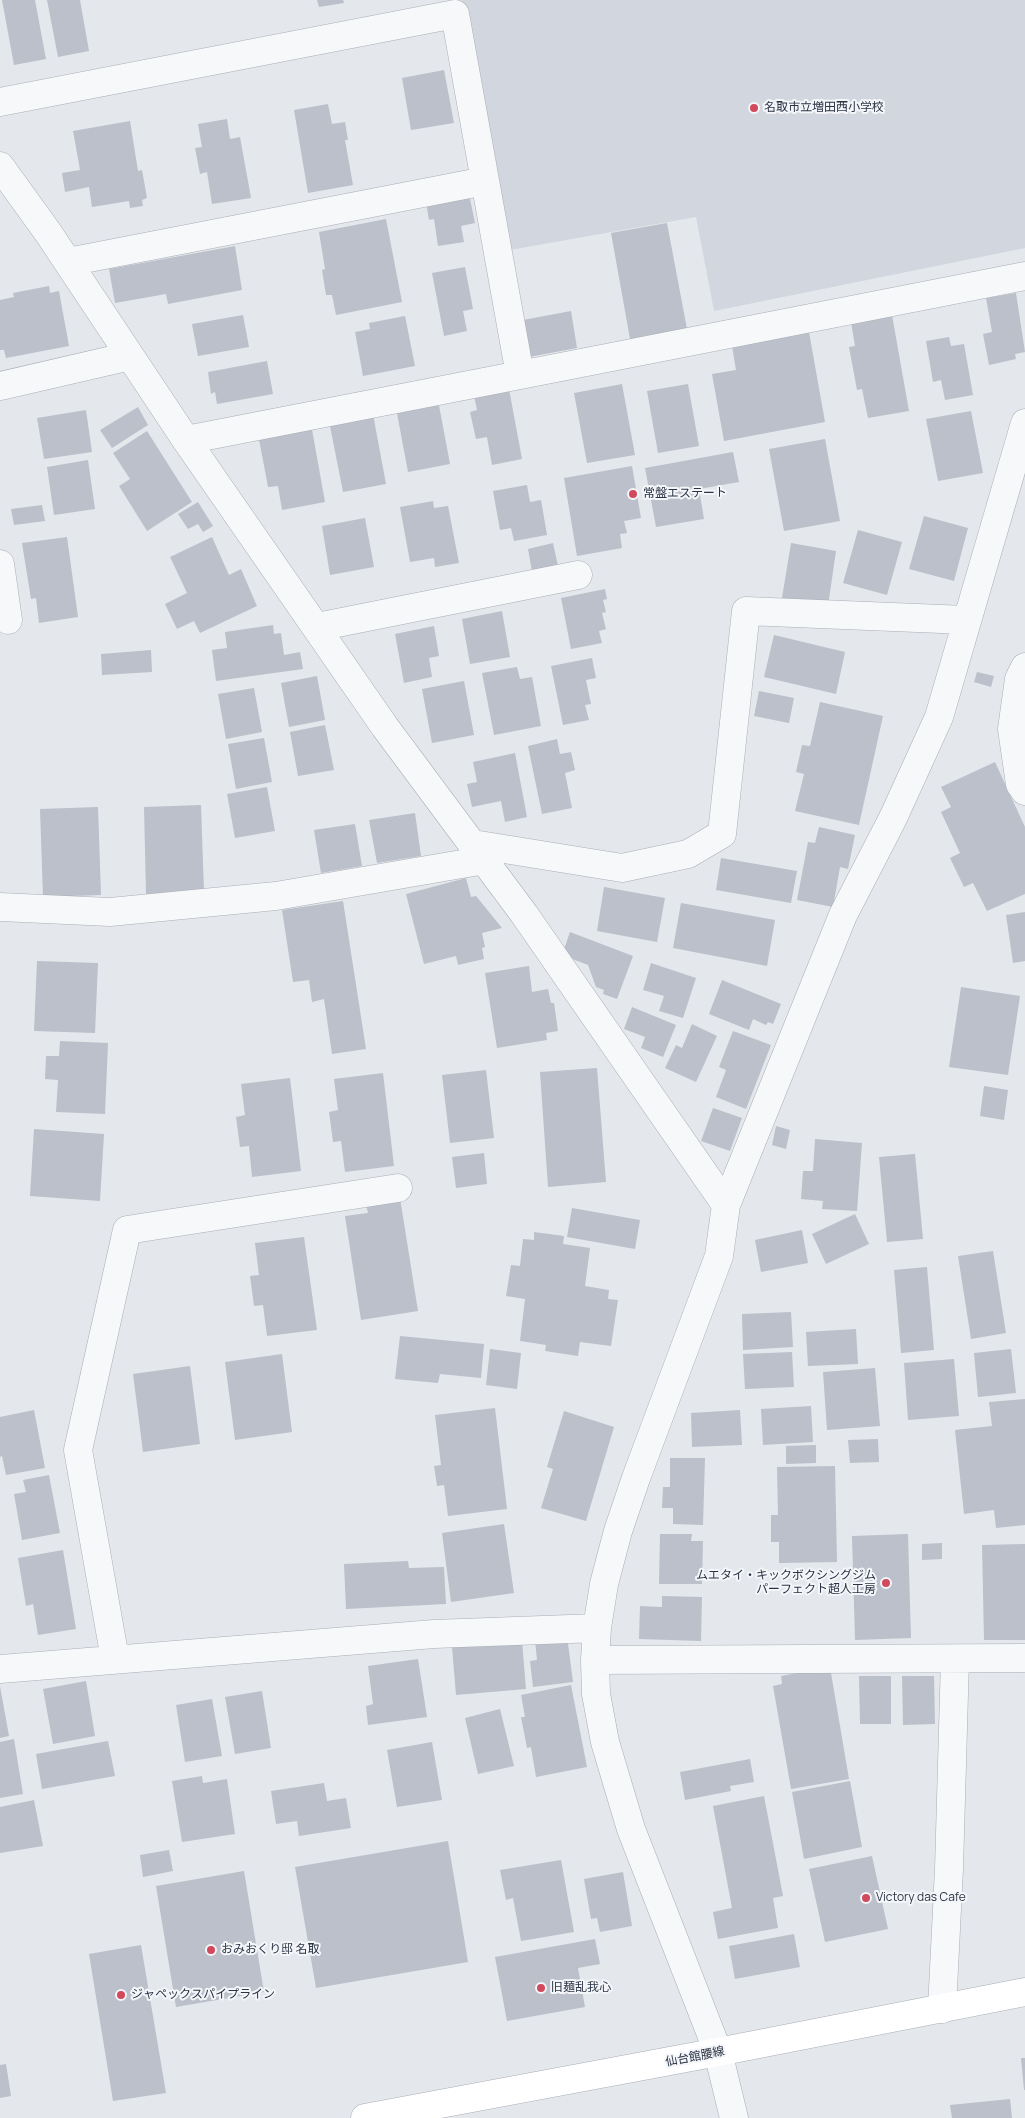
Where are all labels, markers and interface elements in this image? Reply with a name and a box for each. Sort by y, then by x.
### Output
place label: 名取市立増田西小学校 [764,101,884,115]
marker: 名取市立増田西小学校 [748,102,760,114]
place label: 常盤エステート [643,487,727,501]
marker: 常盤エステート [627,488,639,500]
place label: ムエタイ・キックボクシングジム パーフェクト超人工房 [696,1569,876,1597]
marker: ムエタイ・キックボクシングジム パーフェクト超人工房 [880,1577,892,1589]
place label: Victory das Cafe [876,1891,966,1905]
marker: Victory das Cafe [860,1892,872,1904]
place label: おみおくり邸 名取 [221,1943,319,1957]
marker: おみおくり邸 名取 [205,1944,217,1956]
place label: 旧麺乱我心 [551,1981,611,1995]
marker: 旧麺乱我心 [535,1982,547,1994]
place label: ジャペックスパイプライン [131,1988,275,2002]
marker: ジャペックスパイプライン [115,1989,127,2001]
street label: 仙台館腰線 [664,2044,726,2070]

